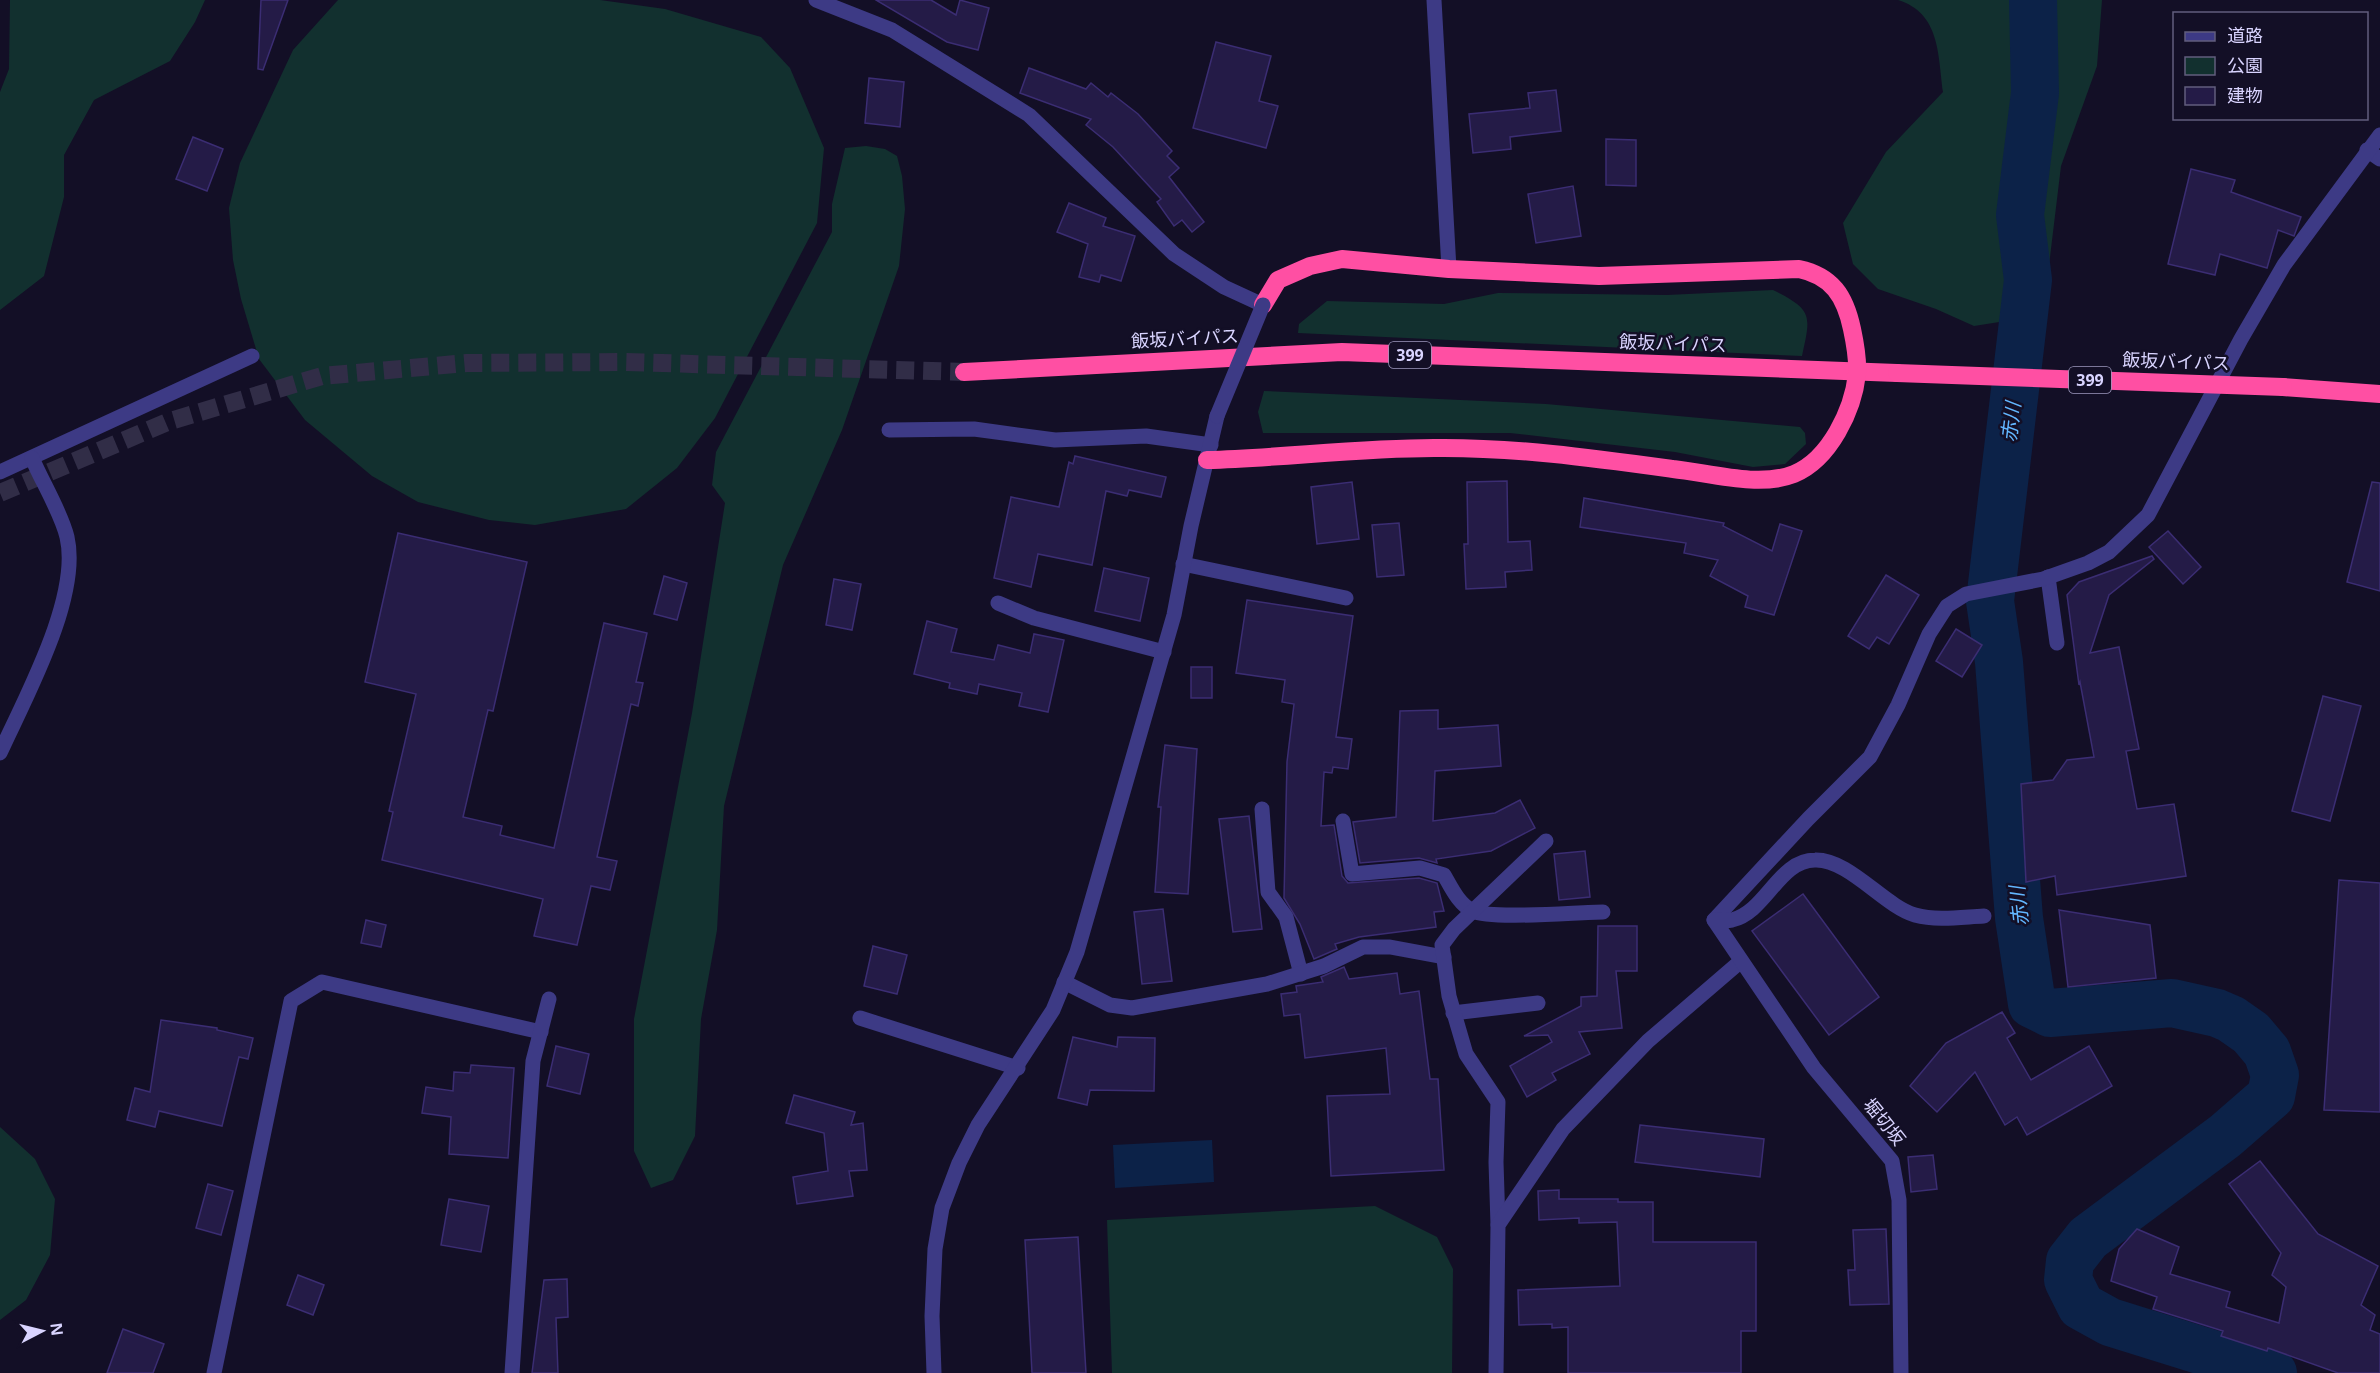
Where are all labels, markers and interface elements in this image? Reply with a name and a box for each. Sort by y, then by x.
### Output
legend [2173,12,2368,120]
text: 道路 [2227,23,2263,47]
text: 公園 [2227,53,2263,77]
text: 建物 [2227,83,2263,107]
street label: 飯坂バイパス [1131,323,1239,353]
street label: 飯坂バイパス [1619,329,1727,357]
road number: 399 [1389,342,1431,368]
street label: 飯坂バイパス [2122,347,2230,375]
road number: 399 [2069,367,2111,393]
water label: 赤川 [1995,398,2027,443]
water label: 赤川 [2003,883,2034,927]
street label: 堀切坂 [1858,1093,1911,1150]
north arrow [12,1301,72,1361]
text: N [45,1321,69,1337]

